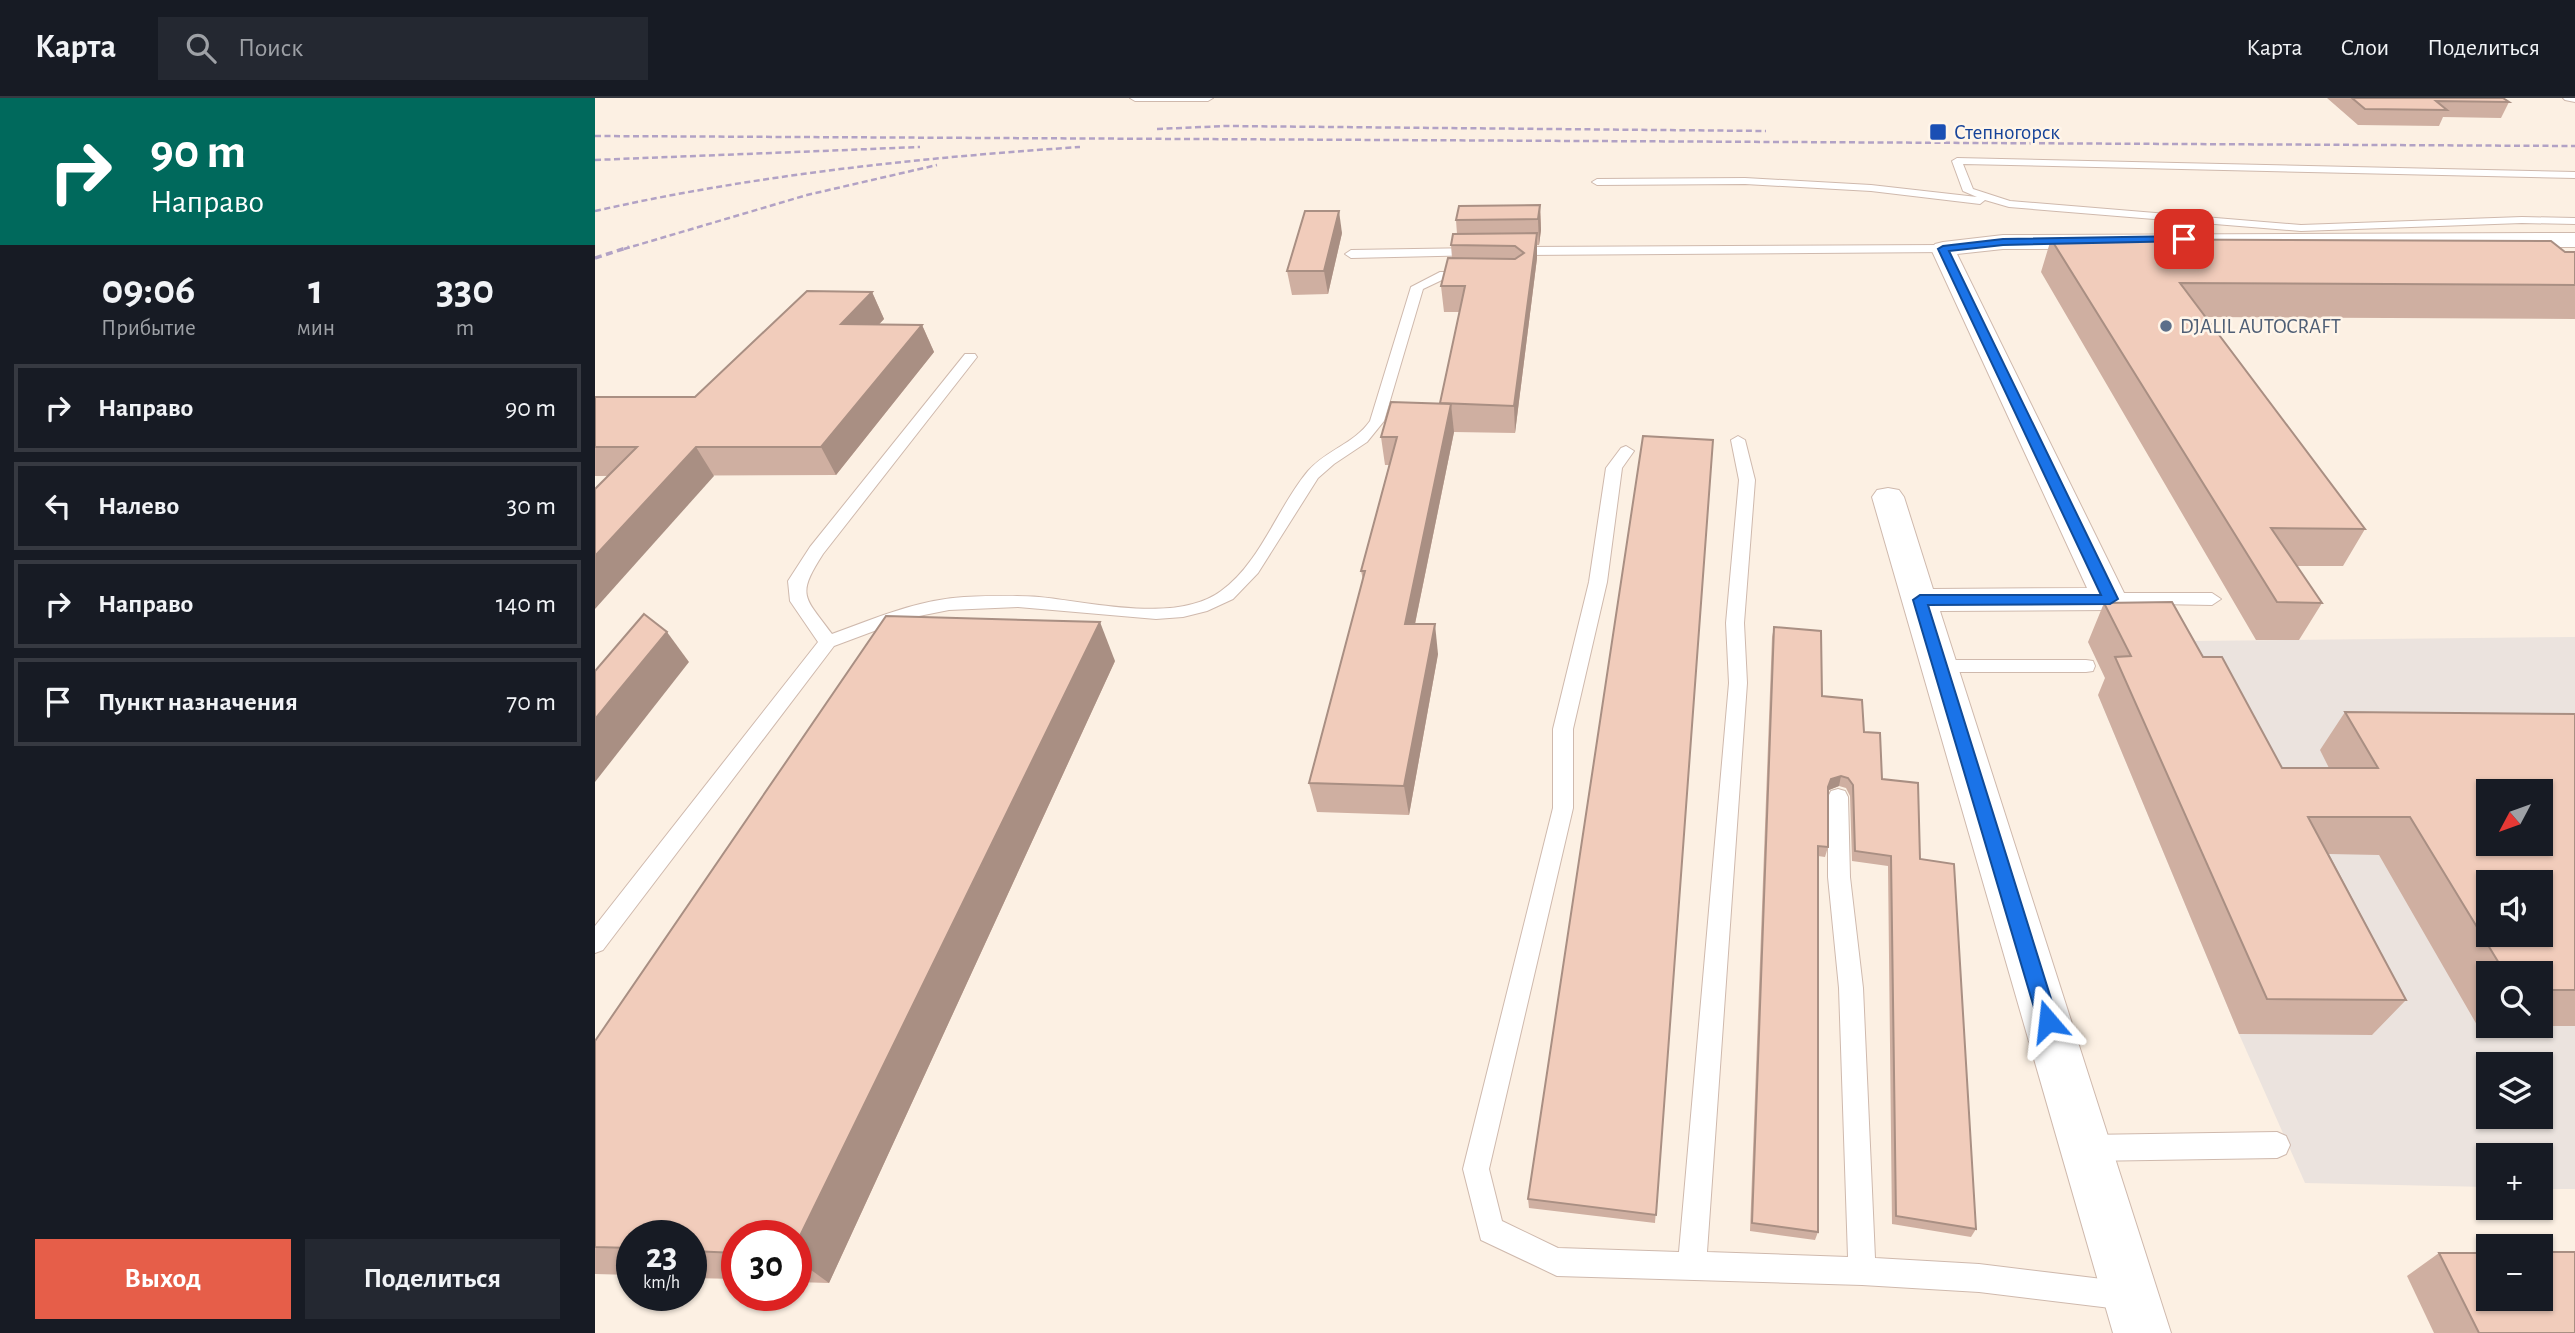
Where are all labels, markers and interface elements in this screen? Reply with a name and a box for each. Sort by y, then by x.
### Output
search box [158,17,648,80]
icon: search [182,29,220,67]
text: Карта [35,31,116,64]
text: Поиск [238,35,303,61]
text: Карта [2246,36,2302,60]
text: Слои [2340,36,2389,60]
text: Поделиться [2427,36,2540,60]
marker: Степногорск [1928,122,1948,142]
place label: Степногорск [1954,122,2060,143]
icon: right [35,126,126,217]
text: 90 m [150,128,246,177]
text: Направо [150,186,264,218]
pin [2154,209,2214,269]
icon: arrive [2165,220,2203,258]
text: 09:06 [101,269,195,311]
text: 1 [308,269,323,311]
text: 330 [436,269,494,311]
place label: DJALIL AUTOCRAFT [2180,316,2341,337]
text: Прибытие [101,317,196,340]
text: мин [297,317,335,340]
text: m [456,317,474,340]
marker: DJALIL AUTOCRAFT [2158,318,2174,334]
icon: right [39,389,77,427]
text: Направо [98,395,193,421]
text: 90 m [505,395,556,421]
icon: left [39,487,77,525]
text: Налево [98,493,179,519]
text: 30 m [506,493,556,519]
icon: right [39,585,77,623]
text: Направо [98,591,193,617]
text: 140 m [496,591,556,617]
icon: arrive [39,683,77,721]
text: Пункт назначения [98,689,298,715]
text: 70 m [506,689,556,715]
north arrow [2476,779,2553,856]
map controls [2476,779,2553,1311]
button: sound [2476,870,2553,947]
button: search [2476,961,2553,1038]
position arrow [2011,984,2085,1058]
button: layers [2476,1052,2553,1129]
button: + [2476,1143,2553,1220]
speed limit sign: 30 [721,1220,812,1311]
button: − [2476,1234,2553,1311]
button: Выход [35,1239,291,1319]
button: Поделиться [305,1239,560,1319]
text: 23 [646,1239,677,1274]
text: km/h [643,1274,680,1292]

